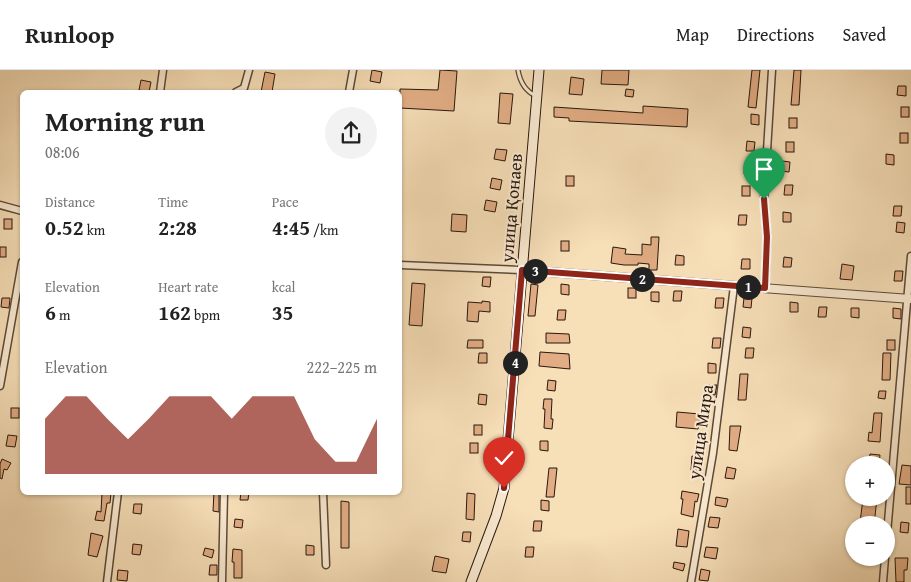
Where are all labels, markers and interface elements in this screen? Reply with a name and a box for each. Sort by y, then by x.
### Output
text: Runloop [25,17,114,52]
text: Map [676,21,709,48]
text: Directions [737,21,814,48]
text: Saved [842,21,886,48]
text: Morning run [45,100,205,141]
button: share [325,107,377,159]
text: 08:06 [45,140,80,164]
pin [743,148,785,199]
street label: улица Қонаев [493,152,529,265]
icon: arrive [750,155,778,183]
text: Distance [45,192,95,212]
text: Time [158,192,188,212]
text: Pace [272,192,299,212]
text: 0.52 [45,212,84,243]
text: 2:28 [158,212,197,243]
text: 4:45 [272,212,310,243]
text: km [84,220,105,240]
text: /km [310,220,338,240]
pin: 3 [522,258,548,284]
text: 3 [532,261,539,281]
pin: 2 [630,266,654,292]
text: 2 [639,269,646,289]
pin: 1 [736,274,760,300]
text: Elevation [45,277,100,297]
text: Heart rate [158,277,218,297]
text: kcal [272,277,296,297]
text: 1 [745,277,752,297]
text: 6 [45,297,56,328]
text: 162 [158,297,191,328]
text: 35 [272,297,293,328]
text: m [56,305,70,325]
text: bpm [191,305,220,325]
pin: 4 [502,350,528,376]
text: 4 [512,353,519,373]
text: Elevation [45,355,108,379]
text: 222–225 m [307,355,377,379]
street label: улица Мира [680,382,720,482]
pin [483,437,525,488]
icon: check [490,444,518,472]
map controls [845,456,895,566]
button: + [845,456,895,506]
button: − [845,516,895,566]

